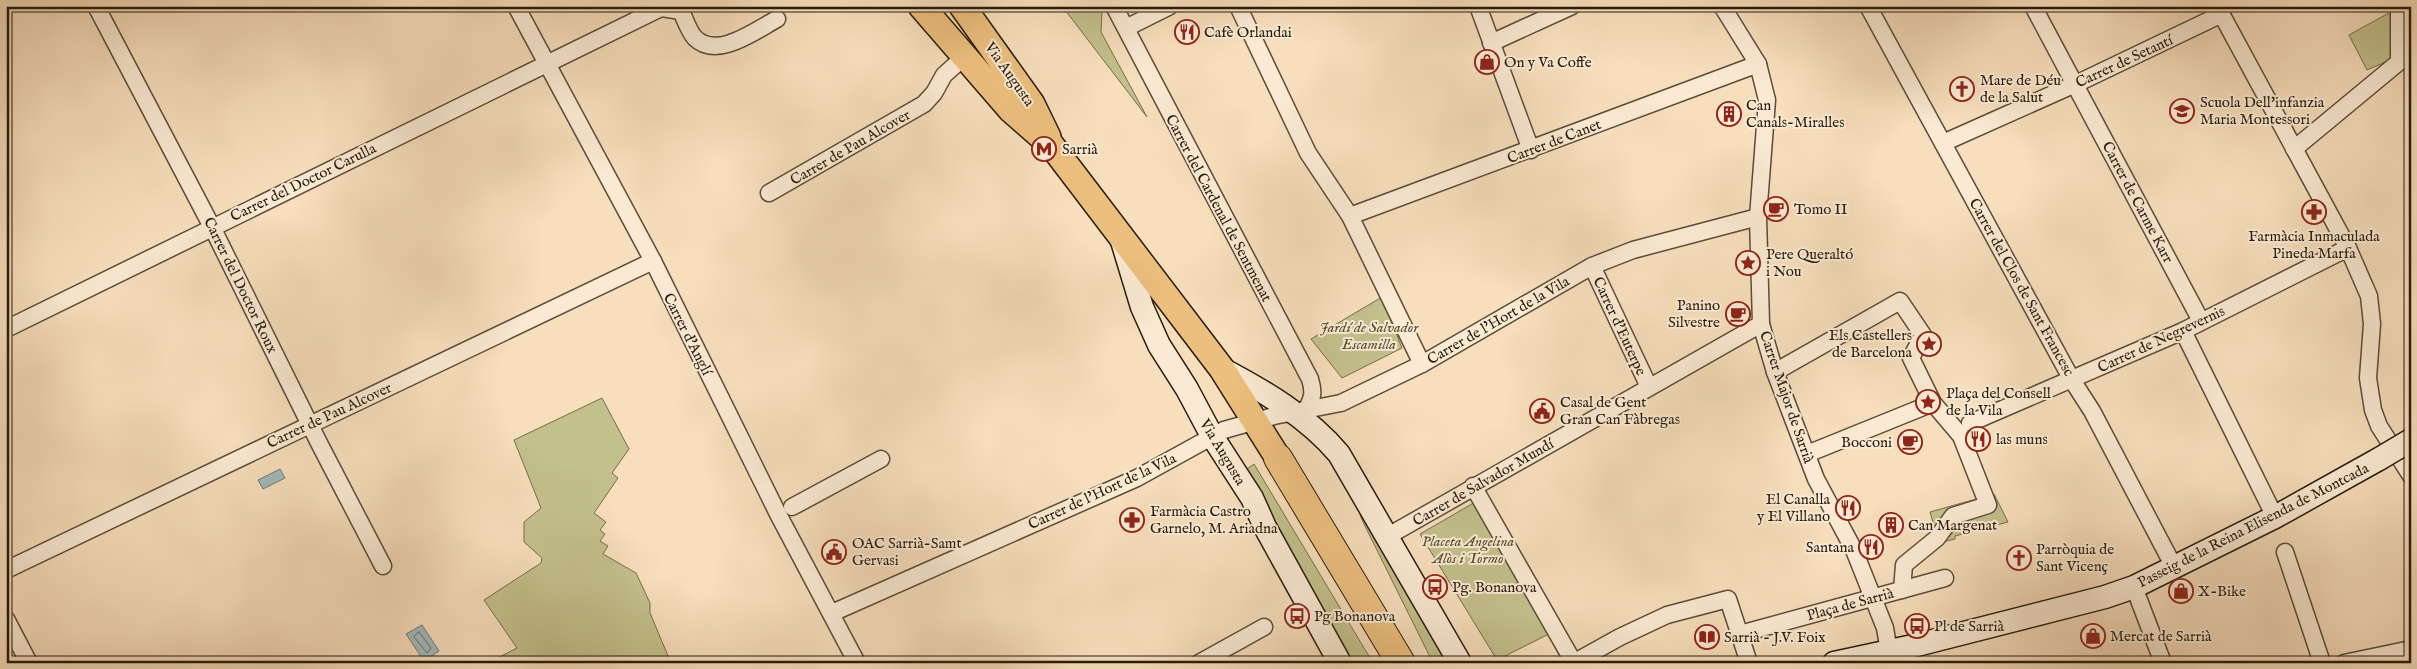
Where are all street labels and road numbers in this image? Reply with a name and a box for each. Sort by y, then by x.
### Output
street label: Carrer de Setantí [2072,30,2177,92]
street label: Via Augusta [980,38,1039,111]
street label: Carrer de Pau Alcover [787,105,914,190]
street label: Carrer del Cardenal de Sentmenat [1161,111,1276,305]
street label: Carrer de Canet [1504,115,1604,168]
street label: Carrer de Carme Karr [2098,138,2178,267]
street label: Carrer del Doctor Carulla [227,139,380,226]
street label: Carrer del Clos de Sant Francesc [1965,195,2078,380]
street label: Carrer del Doctor Roux [199,214,282,357]
street label: Carrer de l'Hort de la Vila [1424,272,1573,369]
street label: Carrer d'Euterpe [1588,274,1651,379]
street label: Carrer d'Anglí [659,290,717,379]
street label: Carrer de Negrevernis [2095,302,2228,377]
street label: Carrer Major de Sarrià [1755,328,1818,466]
street label: Carrer de Pau Alcover [264,378,395,453]
street label: Via Augusta [1195,415,1250,489]
street label: Carrer de Salvador Mundí [1409,434,1558,531]
street label: Carrer de l'Hort de la Vila [1025,449,1180,534]
street label: Passeig de la Reina Elisenda de Montcada [2134,458,2372,592]
street label: Plaça de Sarrià [1805,584,1896,625]

